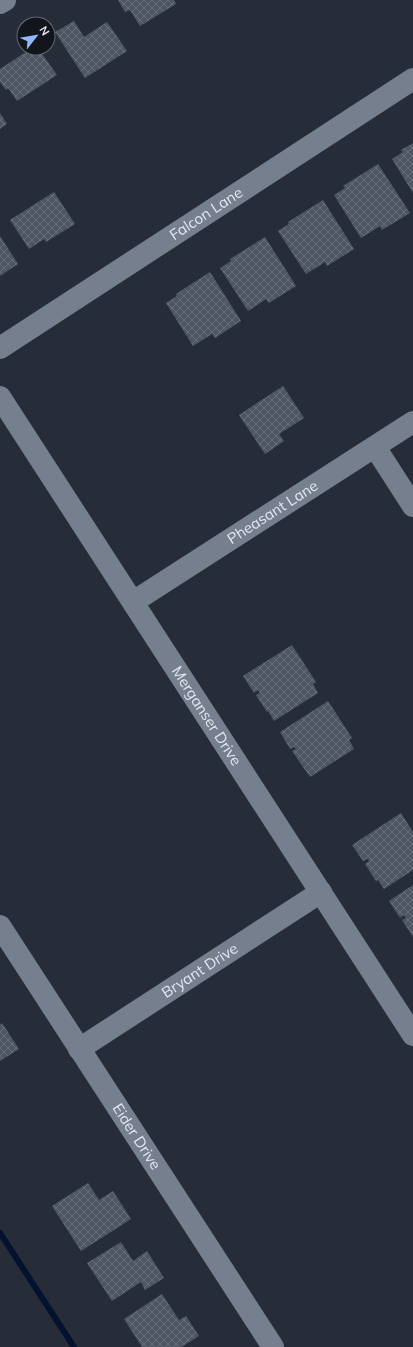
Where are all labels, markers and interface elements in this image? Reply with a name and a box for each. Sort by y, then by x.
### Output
north arrow [16,16,56,56]
text: N [36,24,53,38]
street label: Falcon Lane [166,183,246,244]
street label: Pheasant Lane [223,476,321,548]
street label: Merganser Drive [168,662,246,769]
street label: Bryant Drive [158,939,241,1002]
street label: Eider Drive [109,1100,165,1173]

